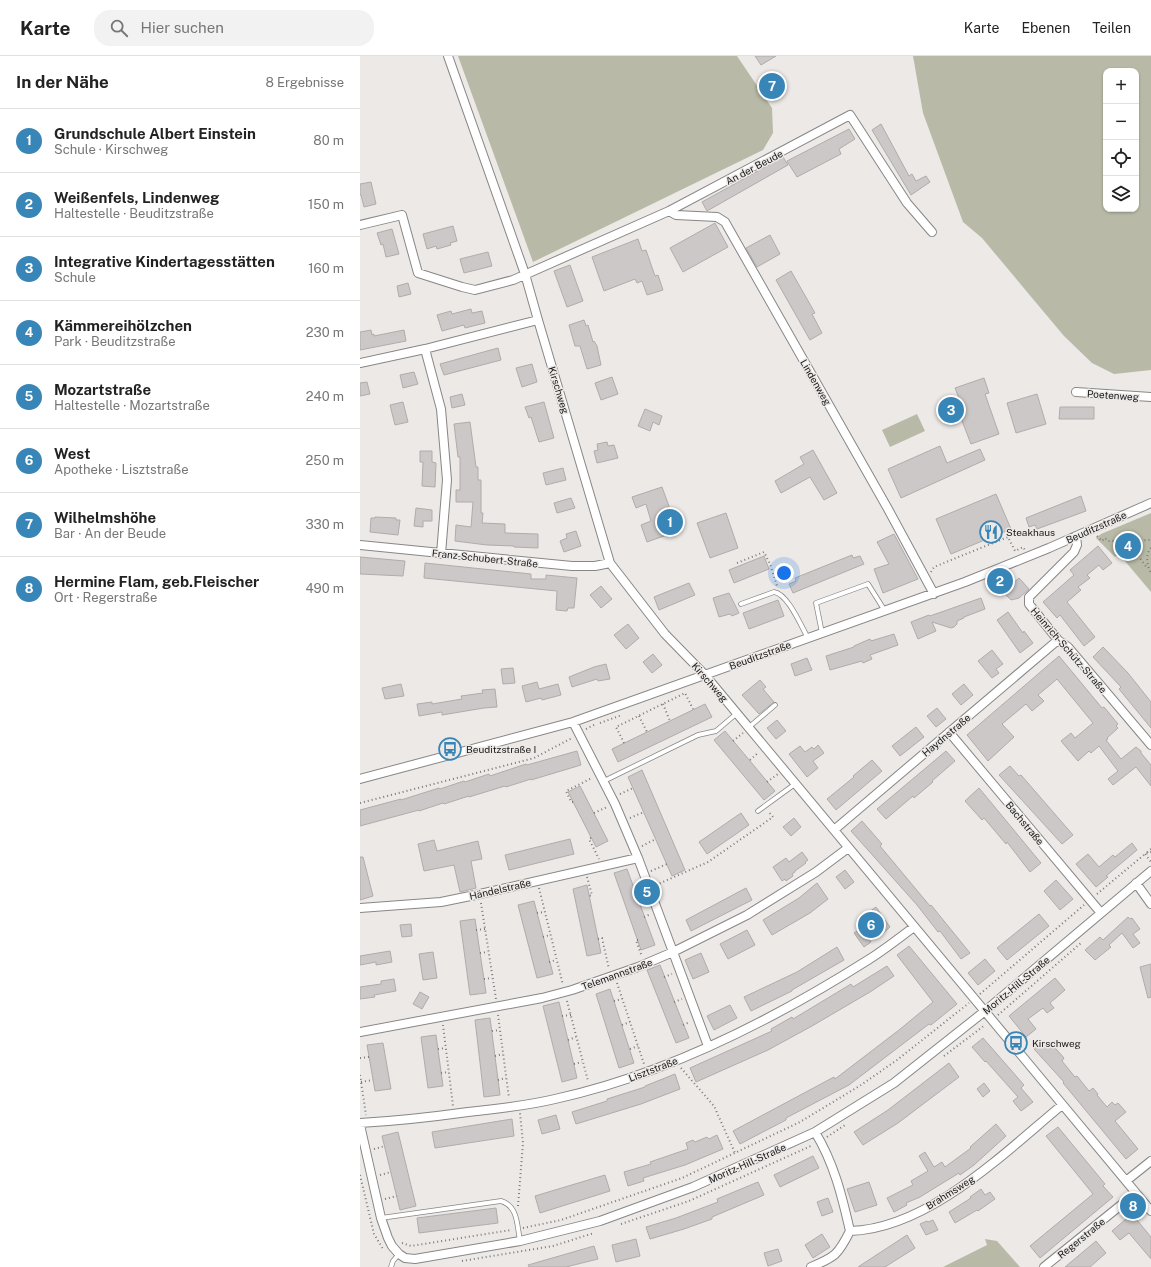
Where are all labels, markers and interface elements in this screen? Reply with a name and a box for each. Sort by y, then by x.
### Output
search box [94,10,374,46]
text: Karte [20,17,70,39]
icon: search [108,17,130,39]
text: Hier suchen [140,19,224,36]
text: Karte [964,20,999,36]
text: Ebenen [1021,20,1070,36]
text: Teilen [1092,20,1131,36]
map controls [1103,68,1139,212]
button: + [1103,68,1139,104]
pin: 7 [759,71,785,101]
text: In der Nähe [16,72,109,92]
text: 8 Ergebnisse [265,75,344,90]
button: − [1103,104,1139,140]
text: Grundschule Albert Einstein [54,125,256,142]
text: 1 [26,133,32,148]
text: 80 m [313,133,344,148]
button: locate [1103,140,1139,176]
text: Schule · Kirschweg [54,142,168,157]
street label: An der Beude [723,147,785,187]
button: layers [1103,176,1139,212]
text: Weißenfels, Lindenweg [54,189,220,206]
text: 2 [25,197,33,212]
text: 150 m [308,197,344,212]
text: Haltestelle · Beuditzstraße [54,206,214,221]
text: Integrative Kindertagesstätten [54,253,275,270]
text: 3 [25,261,33,276]
text: 160 m [308,261,344,276]
text: Schule [54,270,96,285]
text: Kämmereihölzchen [54,317,192,334]
text: 4 [25,325,33,340]
text: 230 m [306,325,344,340]
text: Park · Beuditzstraße [54,334,176,349]
street label: Lindenweg [798,357,834,407]
street label: Kirschweg [546,365,572,415]
text: Mozartstraße [54,381,151,398]
street label: Poetenweg [1087,387,1139,403]
text: 5 [25,389,33,404]
text: 240 m [306,389,344,404]
pin: 3 [938,395,964,425]
text: Haltestelle · Mozartstraße [54,398,210,413]
text: West [54,445,90,462]
text: 6 [25,453,33,468]
text: 250 m [306,453,344,468]
text: Apotheke · Lisztstraße [54,462,189,477]
pin: 1 [657,507,683,537]
street label: Beuditzstraße [1064,508,1128,546]
text: Wilhelmshöhe [54,509,156,526]
text: 7 [25,517,33,532]
text: 330 m [305,517,344,532]
restaurant icon: Steakhaus [978,519,1004,545]
text: Bar · An der Beude [54,526,166,541]
place label: Steakhaus [1006,526,1055,538]
pin: 4 [1115,531,1141,561]
street label: Franz-Schubert-Straße [431,546,539,570]
your location [774,563,794,583]
pin: 2 [987,566,1013,596]
text: Hermine Flam, geb.Fleischer [54,573,259,590]
text: 8 [25,581,33,596]
text: 490 m [305,581,344,596]
text: Ort · Regerstraße [54,590,157,605]
street label: Heinrich-Schütz-Straße [1029,605,1110,695]
street label: Beuditzstraße [727,638,793,672]
street label: Kirschweg [689,660,731,704]
street label: Haydnstraße [919,711,973,759]
bus stop icon: Beuditzstraße I [437,736,463,762]
place label: Beuditzstraße I [466,743,536,755]
street label: Bachstraße [1003,799,1047,847]
street label: Händelstraße [468,876,532,902]
pin: 5 [634,877,660,907]
pin: 6 [858,910,884,940]
street label: Moritz-Hill-Straße [980,953,1052,1016]
street label: Telemannstraße [580,955,654,992]
bus stop icon: Kirschweg [1003,1030,1029,1056]
place label: Kirschweg [1032,1037,1081,1049]
street label: Lisztstraße [627,1054,680,1084]
street label: Moritz-Hill-Straße [706,1140,788,1185]
street label: Brahmsweg [924,1172,976,1212]
pin: 8 [1120,1191,1146,1221]
street label: Regerstraße [1055,1215,1107,1261]

